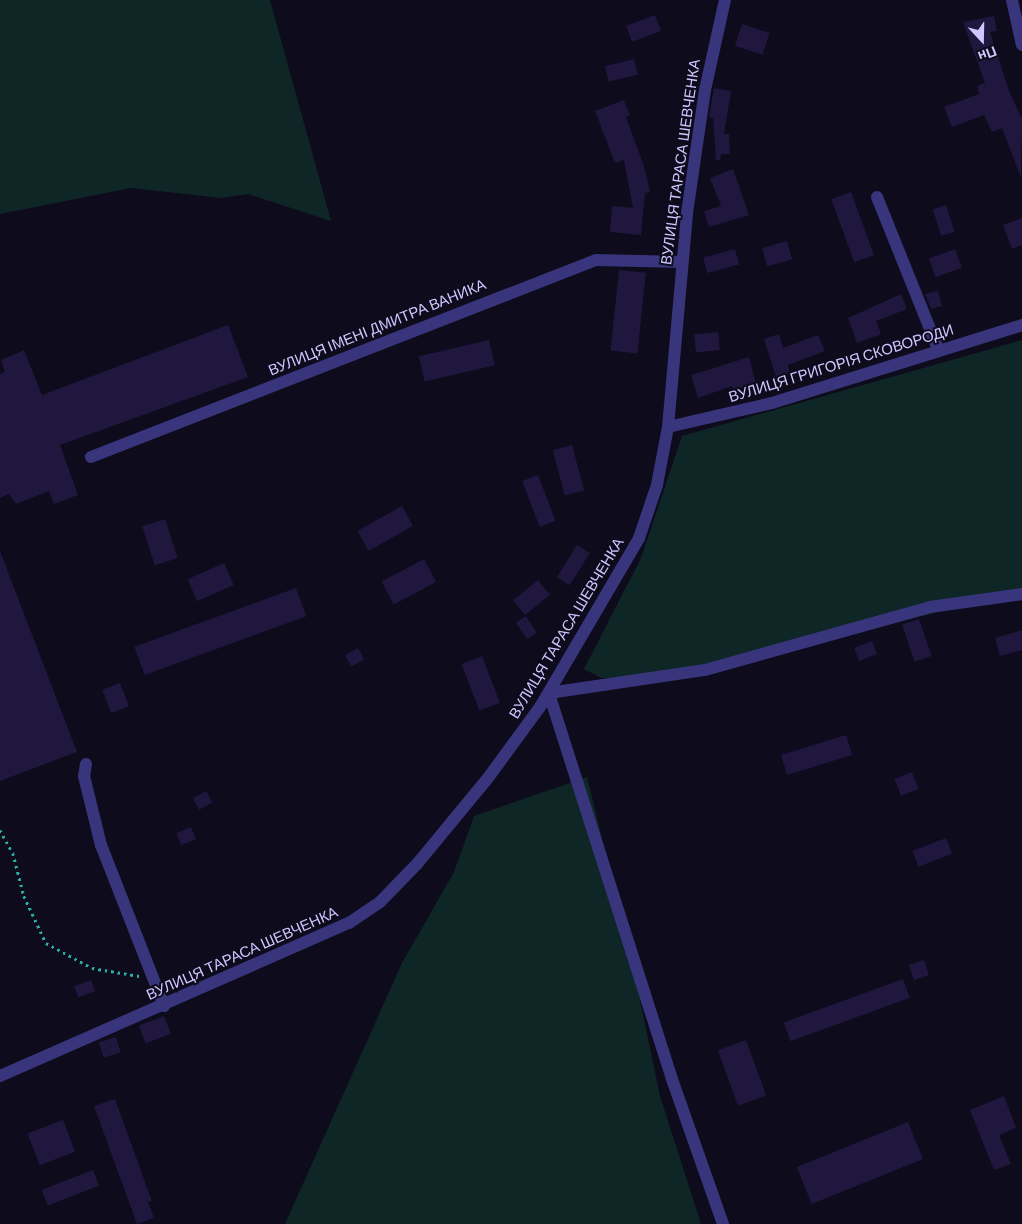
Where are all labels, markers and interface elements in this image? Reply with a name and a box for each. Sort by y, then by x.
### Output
north arrow [957,15,1007,65]
text: Пн [976,43,999,66]
street label: ВУЛИЦЯ ТАРАСА ШЕВЧЕНКА [657,58,703,266]
street label: ВУЛИЦЯ ІМЕНІ ДМИТРА ВАНИКА [266,275,488,379]
street label: ВУЛИЦЯ ГРИГОРІЯ СКОВОРОДИ [726,320,956,406]
street label: ВУЛИЦЯ ТАРАСА ШЕВЧЕНКА [505,534,627,722]
street label: ВУЛИЦЯ ТАРАСА ШЕВЧЕНКА [144,903,340,1003]

